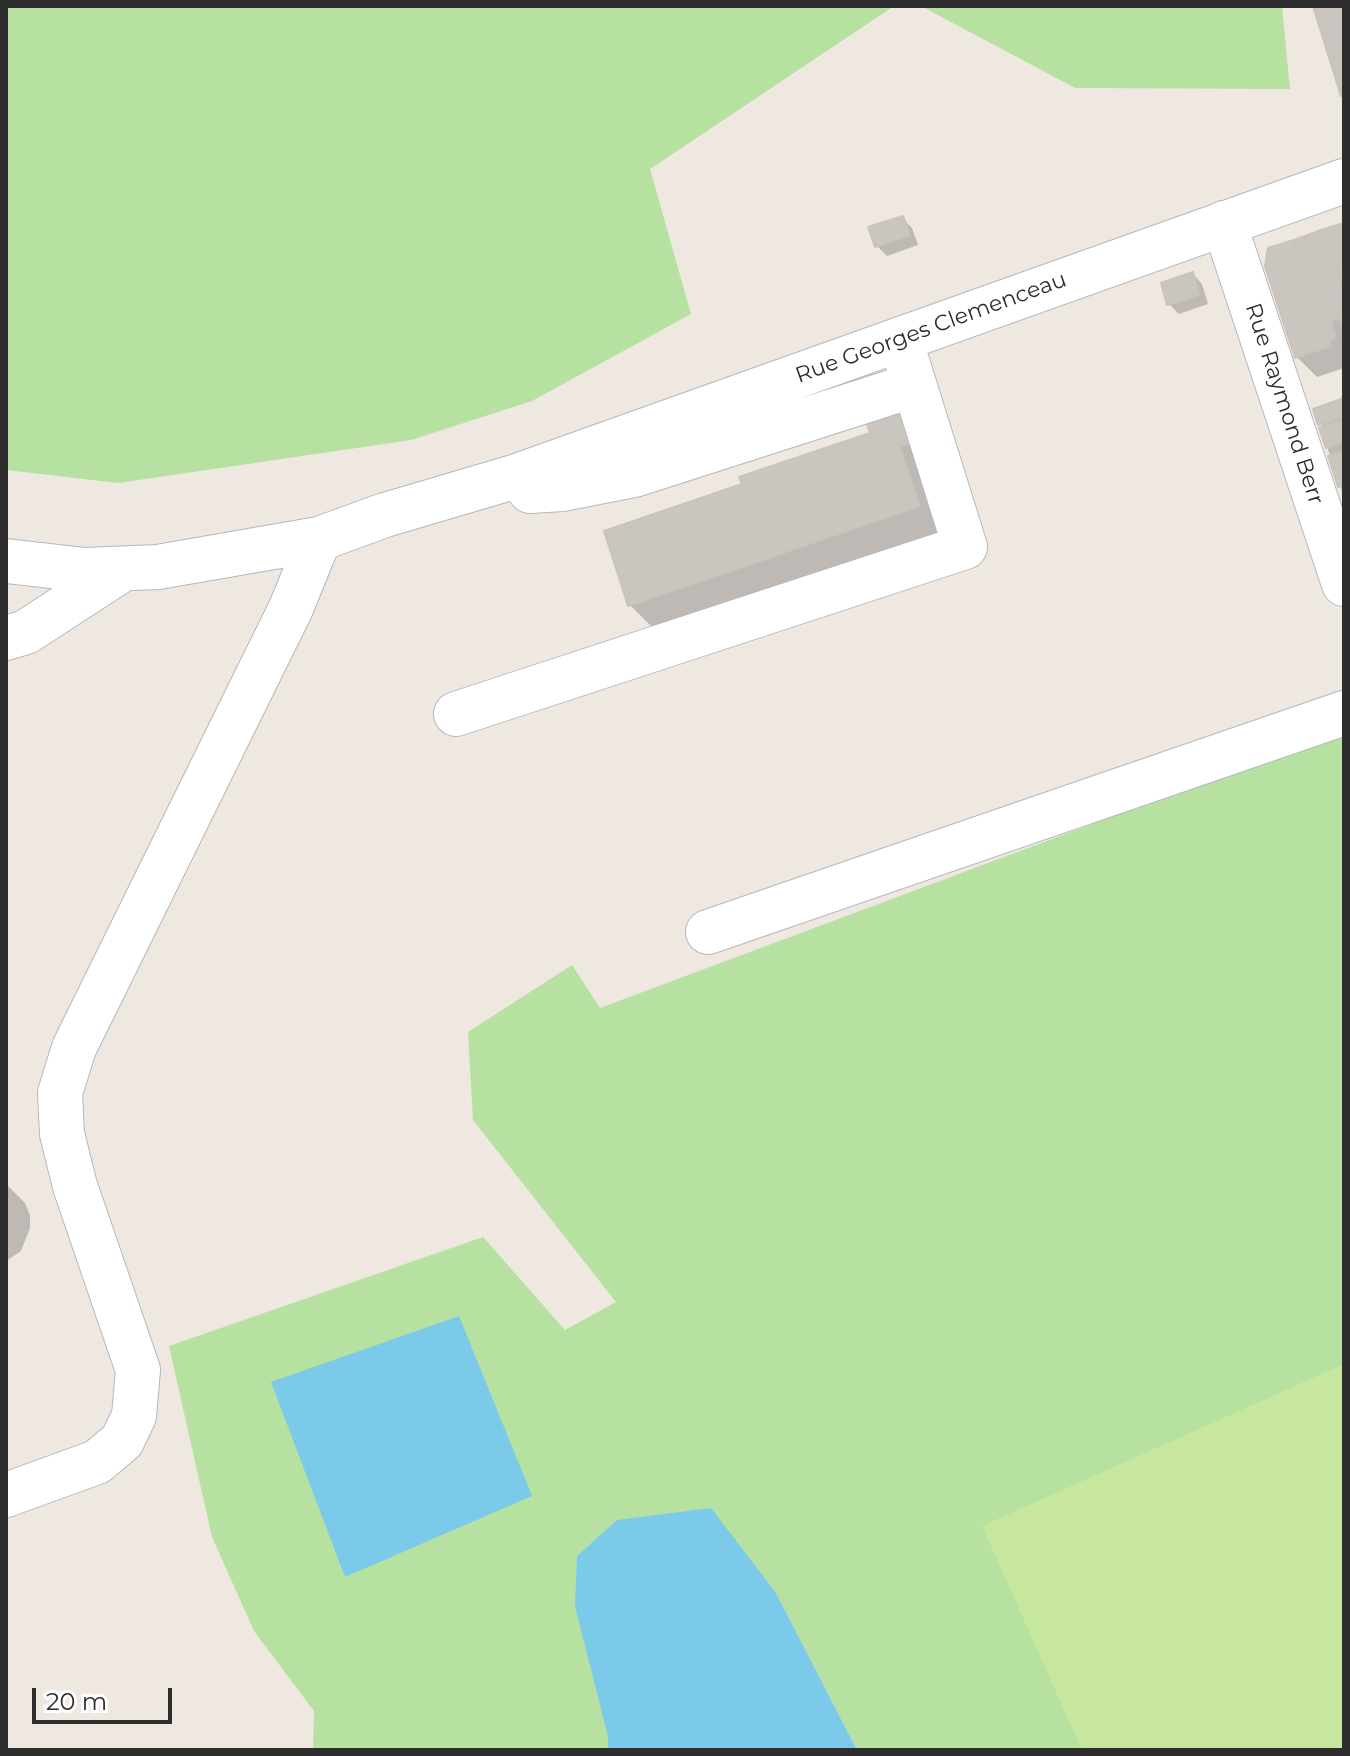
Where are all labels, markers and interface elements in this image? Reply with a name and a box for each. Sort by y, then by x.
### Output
street label: Rue Georges Clemenceau [792,267,1070,389]
street label: Rue Raymond Berr [1239,300,1329,508]
scale bar [36,1672,176,1722]
text: 20 m [46,1687,107,1716]

